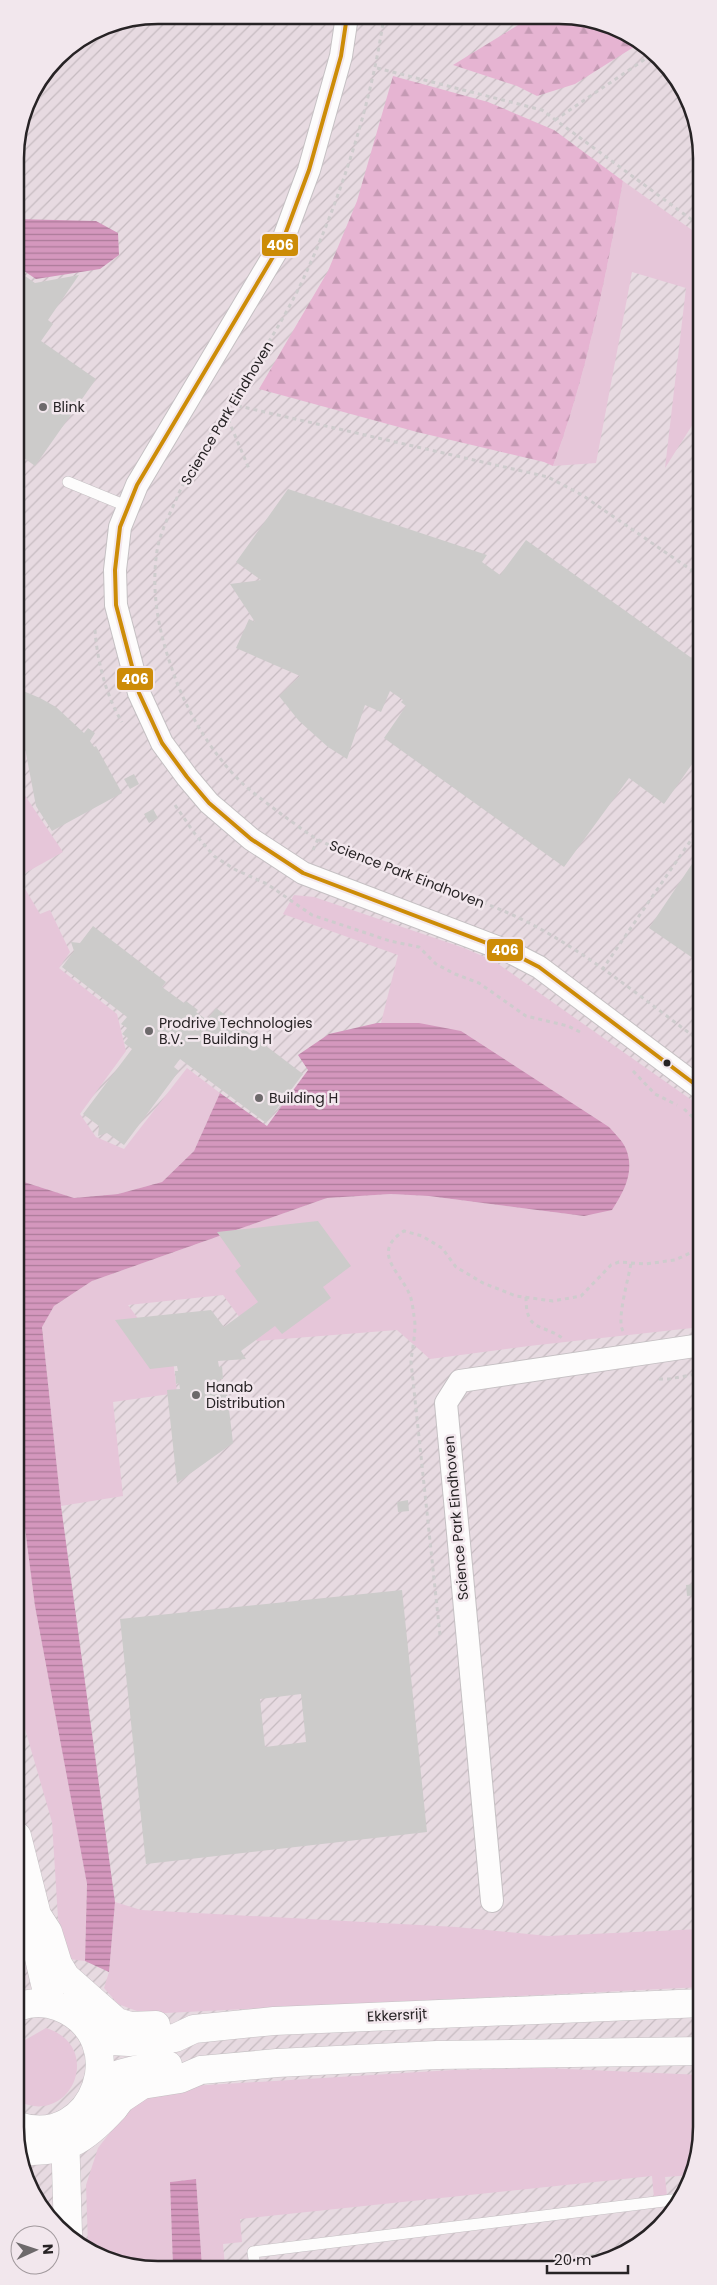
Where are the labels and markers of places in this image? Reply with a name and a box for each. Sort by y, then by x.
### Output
place label: Blink [53,397,85,417]
marker: Blink [37,401,49,413]
place label: Prodrive Technologies B.V. — Building H [159,1013,313,1049]
marker: Prodrive Technologies B.V. — Building H [143,1025,155,1037]
unlabelled marker [662,1058,672,1068]
place label: Building H [269,1088,338,1108]
marker: Building H [253,1092,265,1104]
place label: Hanab Distribution [206,1377,285,1413]
marker: Hanab Distribution [190,1389,202,1401]

